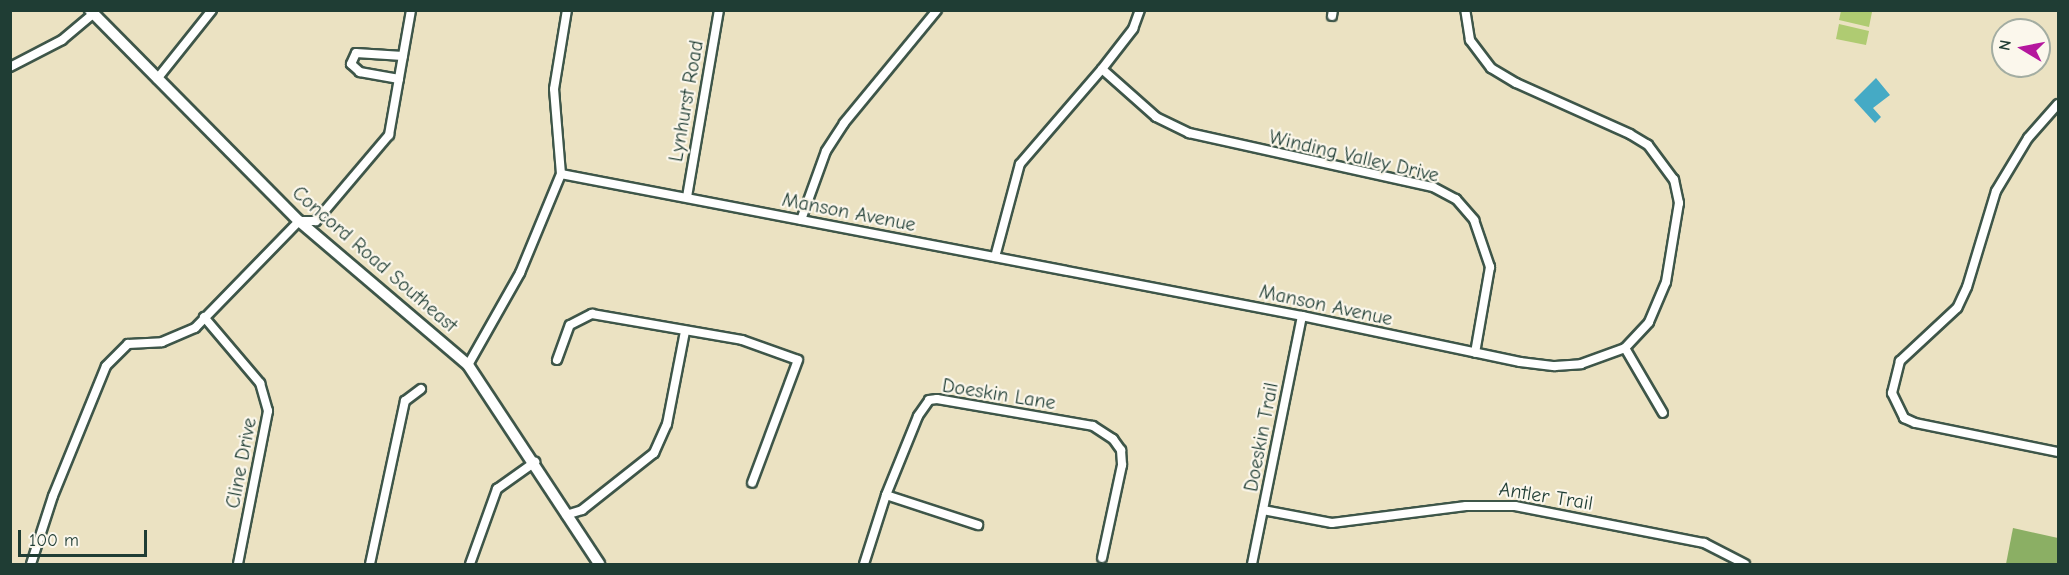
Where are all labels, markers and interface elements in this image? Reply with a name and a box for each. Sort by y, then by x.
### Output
north arrow [1991,18,2051,78]
street label: Lynhurst Road [664,38,708,164]
text: N [1995,39,2015,52]
street label: Winding Valley Drive [1267,125,1441,187]
street label: Concord Road Southeast [287,181,463,337]
street label: Manson Avenue [780,187,918,237]
street label: Manson Avenue [1257,279,1395,331]
street label: Doeskin Lane [941,373,1057,415]
street label: Doeskin Trail [1239,380,1283,494]
street label: Cline Drive [220,416,262,510]
street label: Antler Trail [1497,477,1595,515]
scale bar [21,518,150,556]
text: 100 m [29,530,79,551]

